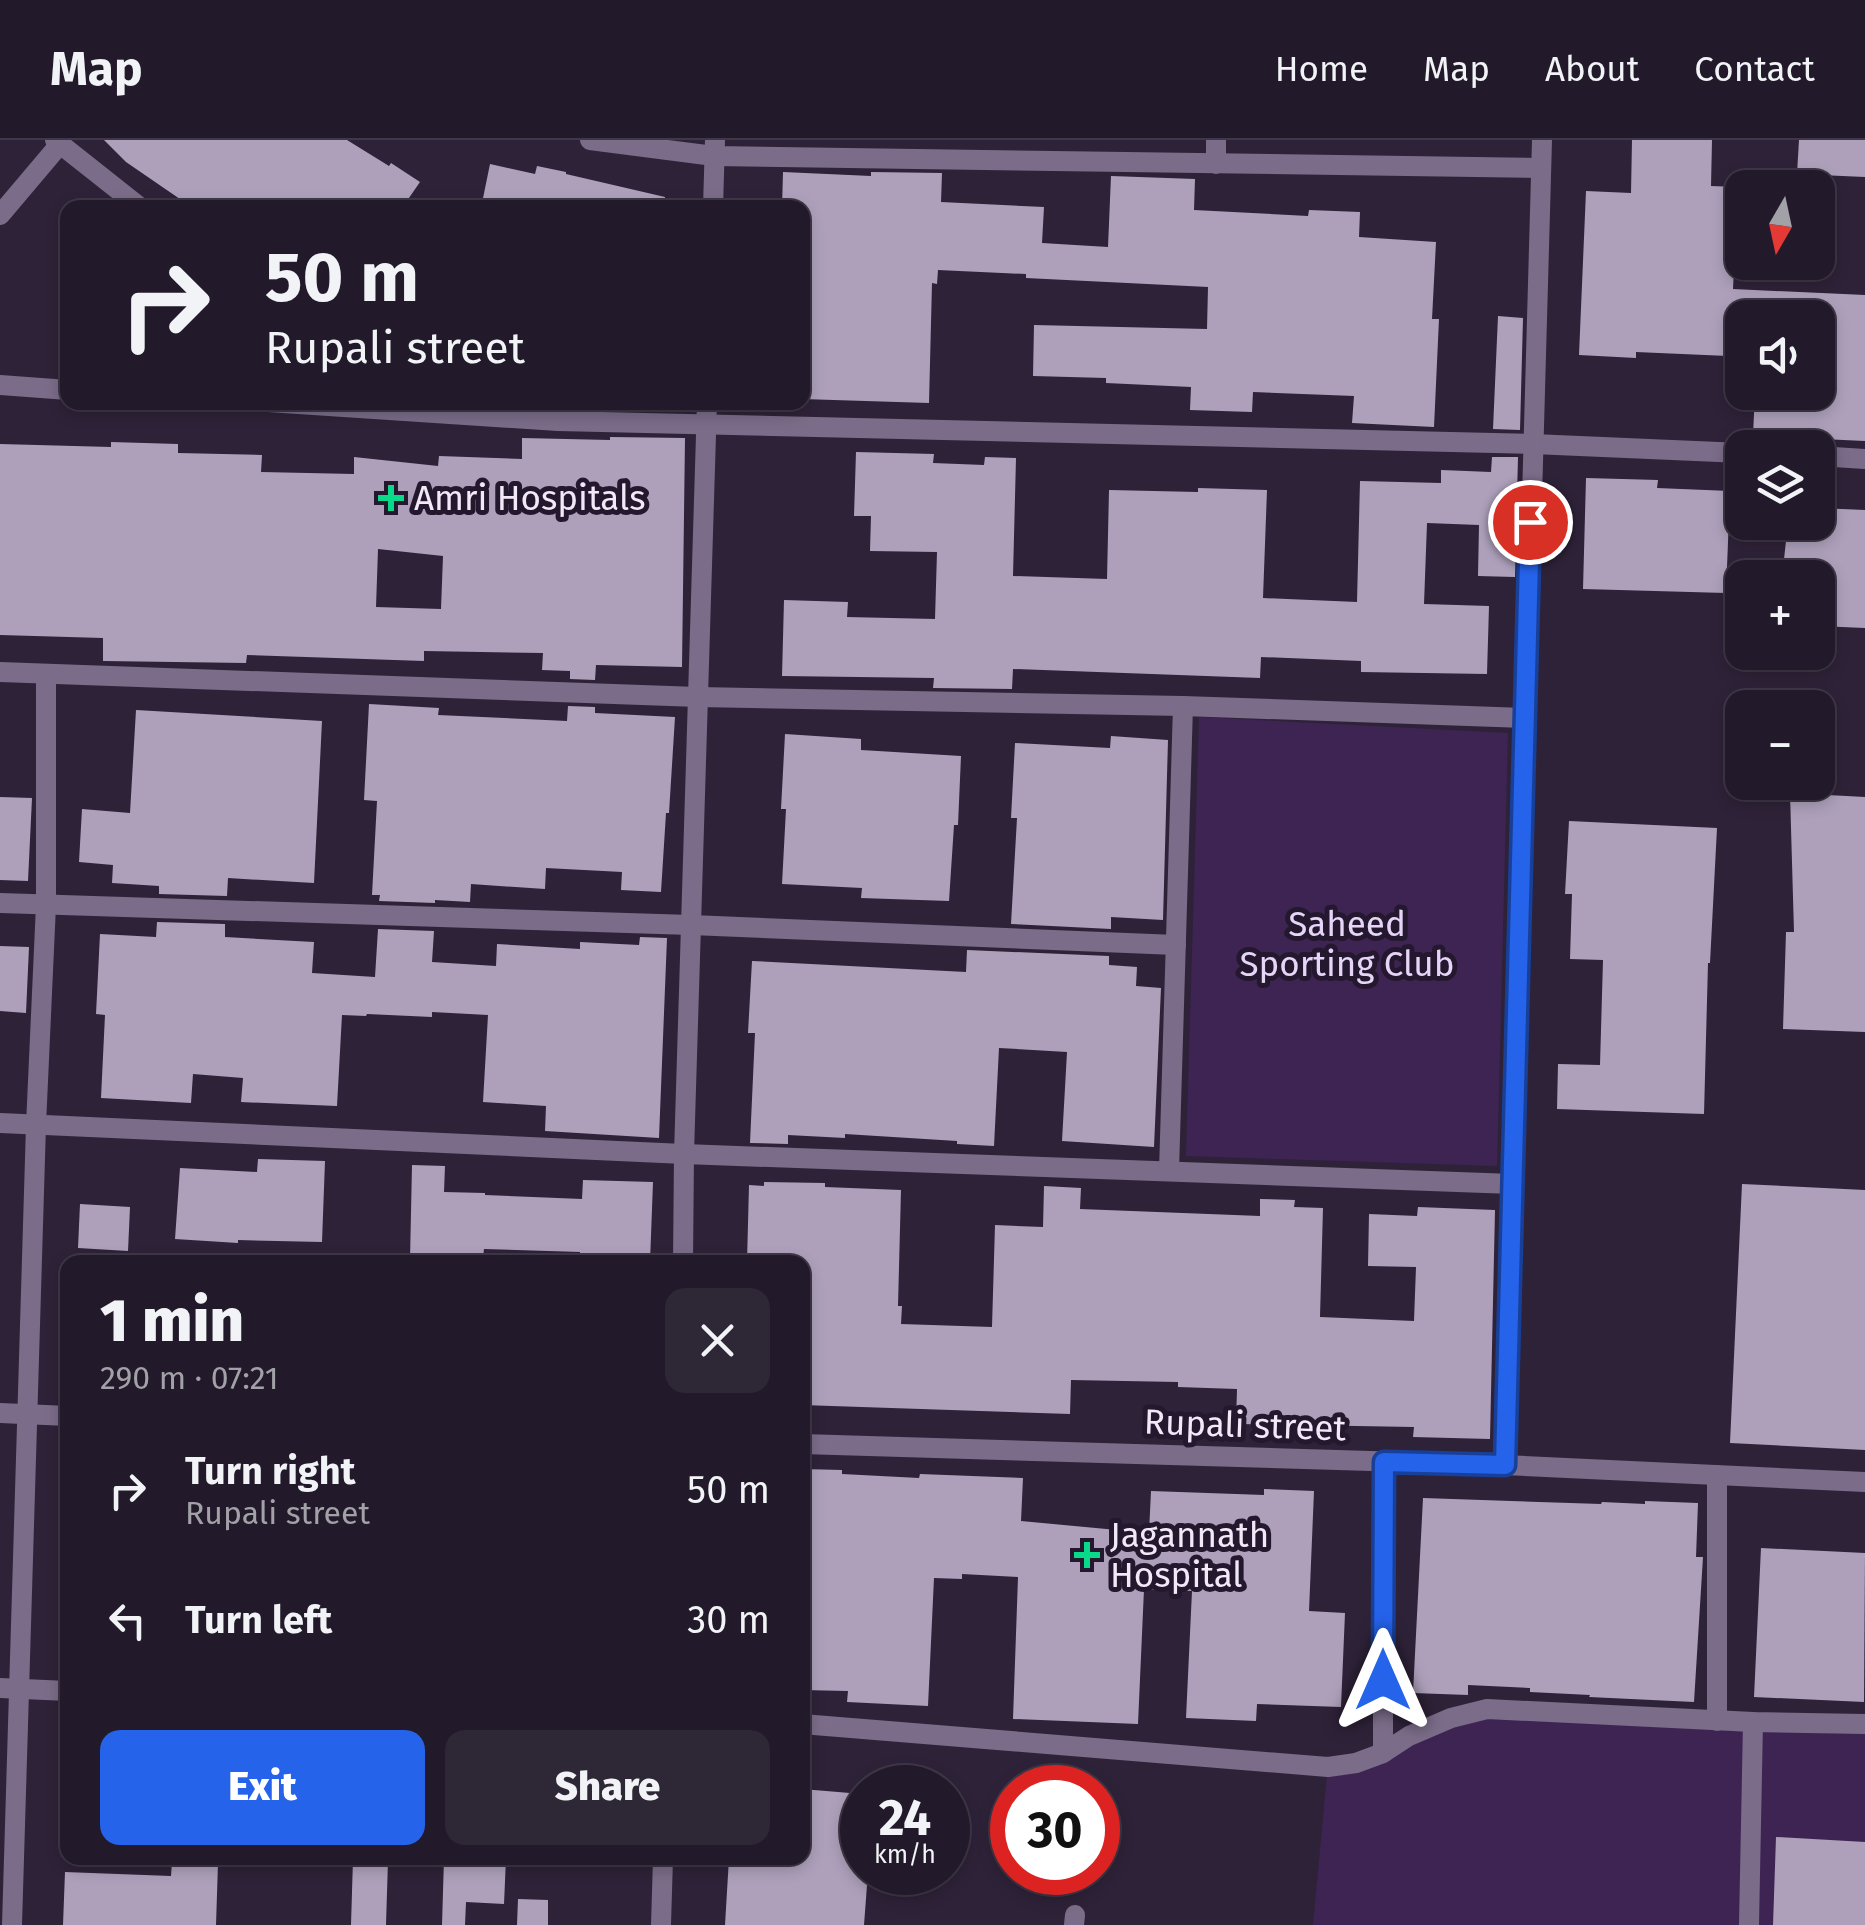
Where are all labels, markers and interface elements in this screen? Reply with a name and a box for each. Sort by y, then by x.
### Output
text: Map [50,40,143,98]
text: Home [1275,48,1368,90]
text: Map [1423,48,1490,90]
text: About [1545,48,1639,90]
text: Contact [1694,48,1815,90]
north arrow [1725,170,1835,280]
map controls [1725,170,1835,800]
text: 50 m [265,236,419,320]
icon: right [100,240,230,370]
button: sound [1725,300,1835,410]
text: Rupali street [265,321,525,375]
button: layers [1725,430,1835,540]
place label: Amri Hospitals [414,477,646,519]
pin [1488,480,1573,565]
marker: Amri Hospitals [378,485,404,511]
icon: arrive [1503,495,1558,550]
button: + [1725,560,1835,670]
button: − [1725,690,1835,800]
park label: Saheed Sporting Club [1240,903,1454,985]
text: 1 min [100,1285,244,1357]
button: close [665,1288,770,1393]
text: 290 m · 07:21 [100,1359,279,1397]
street label: Rupali street [1143,1400,1347,1450]
text: Turn right [185,1448,355,1494]
icon: right [100,1463,155,1518]
text: 50 m [687,1467,770,1513]
text: Rupali street [185,1494,370,1532]
place label: Jagannath Hospital [1110,1514,1269,1596]
marker: Jagannath Hospital [1074,1542,1100,1568]
icon: left [100,1593,155,1648]
text: Turn left [185,1597,332,1643]
text: 30 m [687,1597,770,1643]
position arrow [1331,1628,1435,1732]
button: Exit [100,1730,425,1845]
button: Share [445,1730,770,1845]
speed limit sign: 30 [990,1765,1120,1895]
text: 24 [879,1788,931,1848]
text: km/h [874,1840,936,1870]

